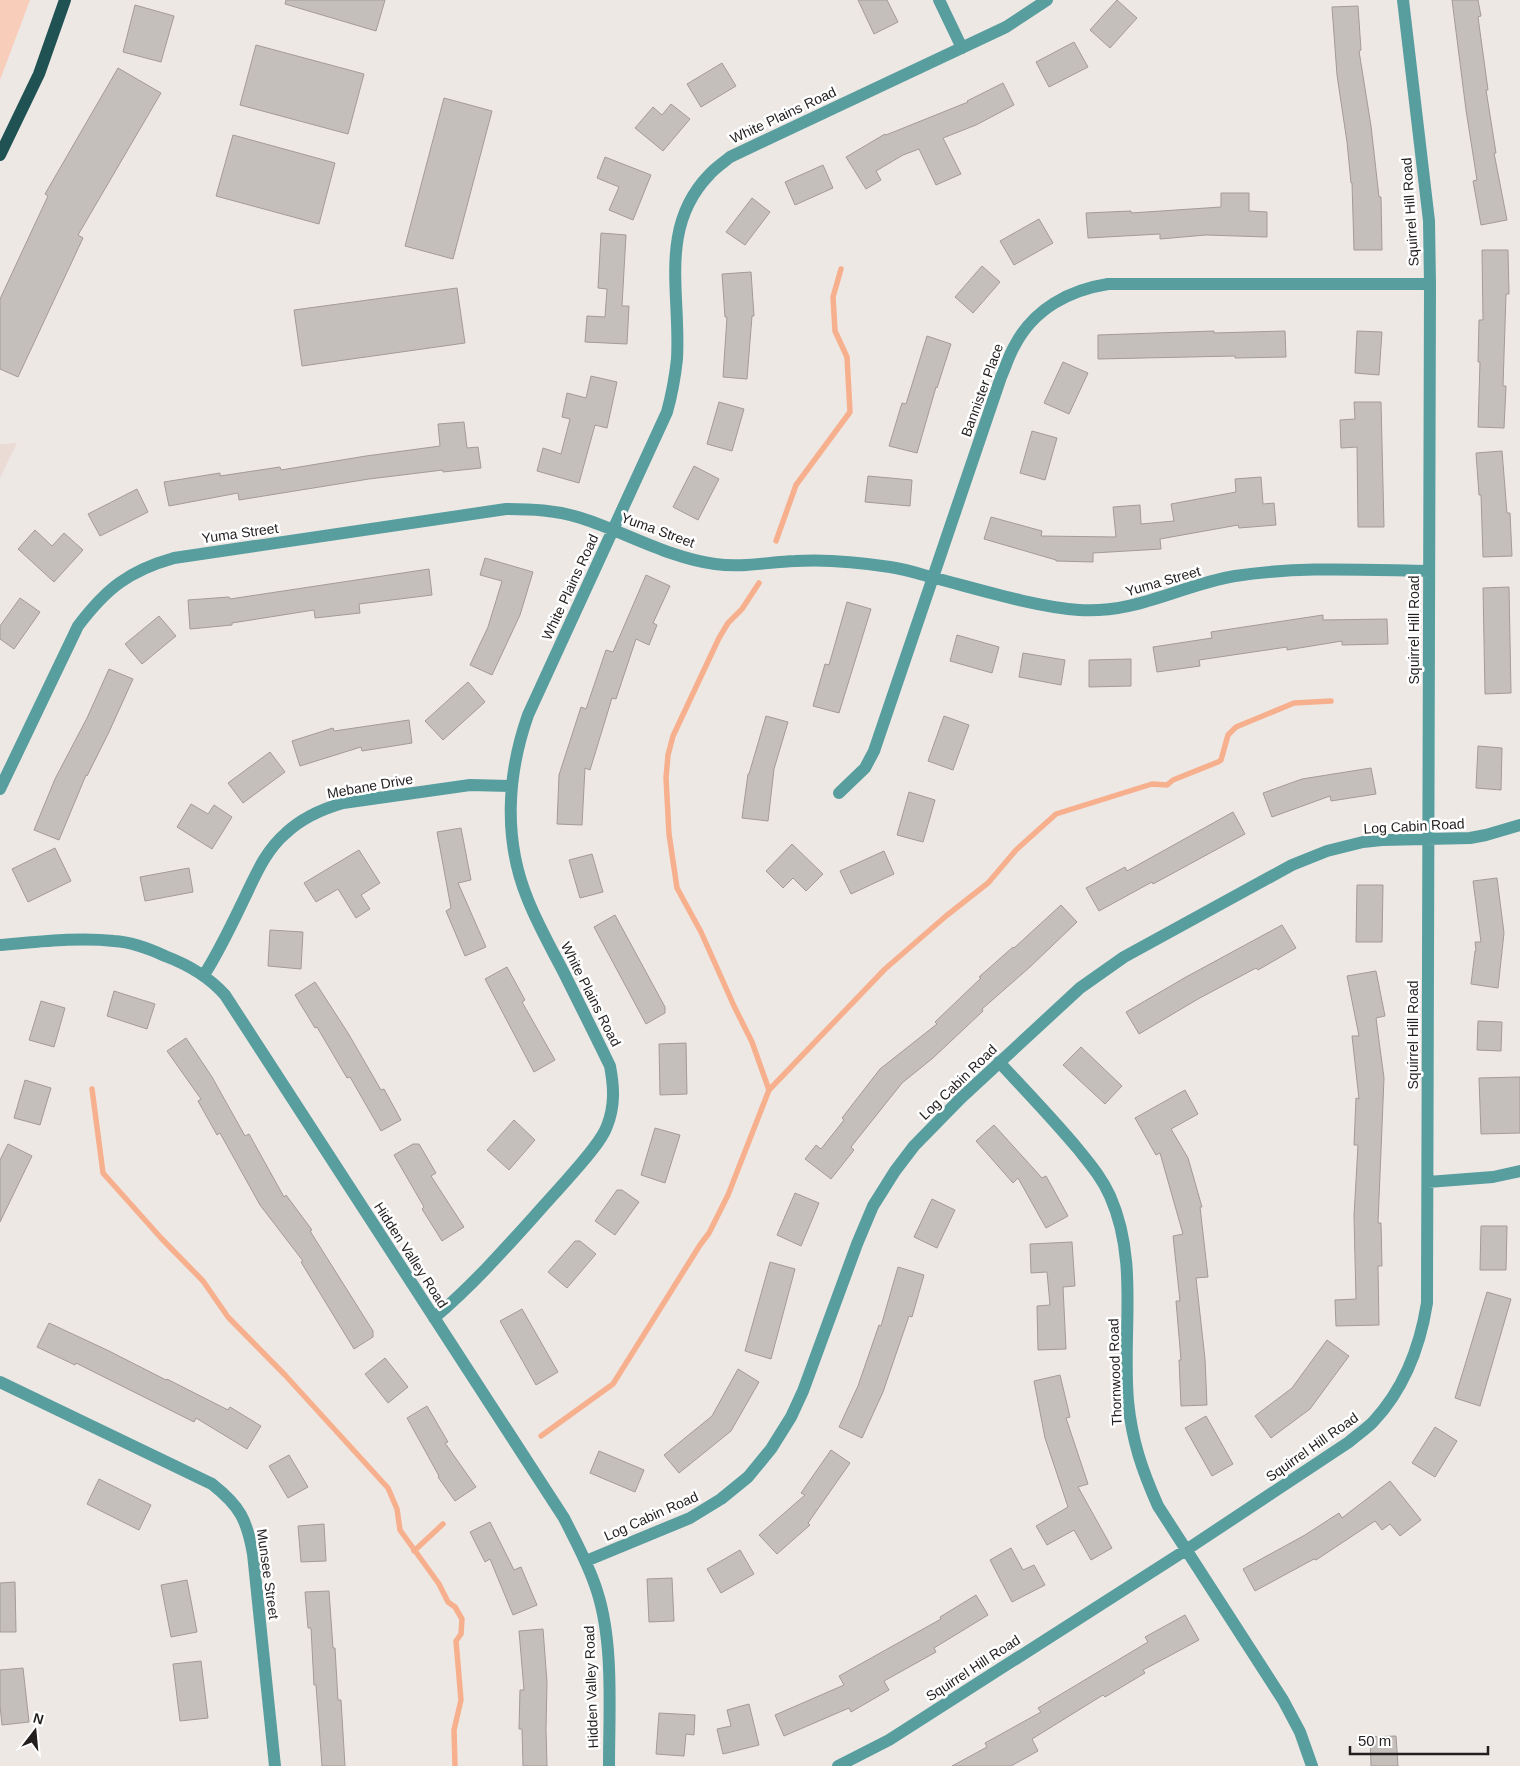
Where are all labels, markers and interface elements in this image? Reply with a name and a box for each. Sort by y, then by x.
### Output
street label: White Plains Road [727,83,839,147]
street label: Squirrel Hill Road [1398,157,1422,267]
street label: Bannister Place [958,341,1006,439]
street label: Yuma Street [619,509,697,551]
street label: Yuma Street [201,520,279,546]
street label: White Plains Road [538,531,602,643]
street label: Yuma Street [1124,563,1202,599]
street label: Squirrel Hill Road [1406,576,1422,684]
street label: Mebane Drive [326,771,415,801]
street label: Log Cabin Road [1363,815,1465,837]
street label: White Plains Road [558,939,624,1049]
street label: Squirrel Hill Road [1405,981,1421,1089]
street label: Log Cabin Road [916,1041,1000,1123]
street label: Hidden Valley Road [371,1199,451,1311]
street label: Thornwood Road [1105,1318,1125,1426]
street label: Squirrel Hill Road [1263,1409,1361,1485]
street label: Log Cabin Road [602,1488,700,1544]
street label: Munsee Street [254,1528,282,1620]
street label: Hidden Valley Road [581,1625,601,1749]
street label: Squirrel Hill Road [923,1632,1023,1704]
north arrow [10,1706,60,1756]
text: N [32,1709,46,1728]
scale bar [1350,1724,1488,1756]
text: 50 m [1358,1732,1391,1749]

